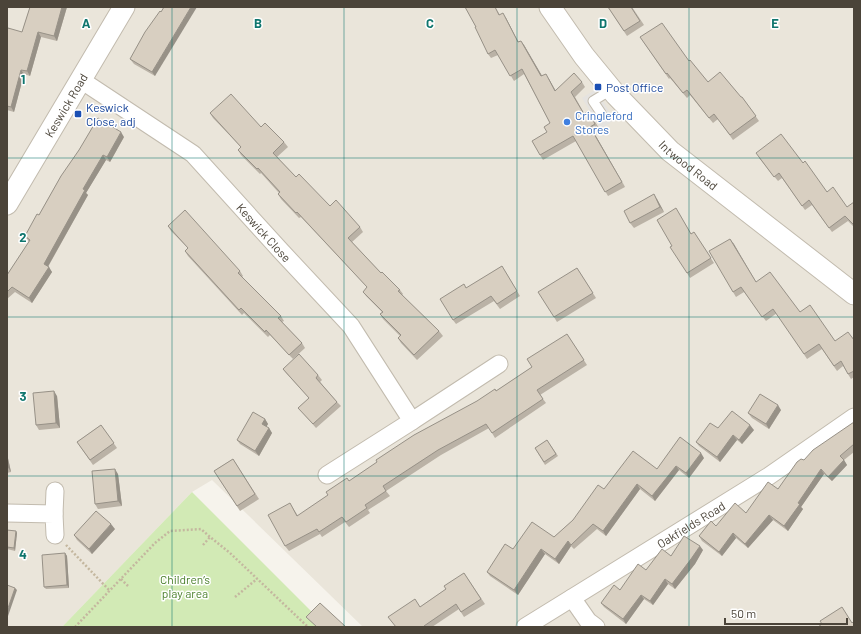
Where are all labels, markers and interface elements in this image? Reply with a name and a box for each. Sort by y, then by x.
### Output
text: A [82,15,91,31]
text: B [254,15,262,31]
text: C [426,15,434,31]
text: D [599,15,607,31]
text: E [771,15,779,31]
text: 1 [21,71,25,87]
street label: Keswick Road [41,71,90,140]
place label: Post Office [606,80,663,94]
marker: Post Office [593,82,603,92]
place label: Keswick Close, adj [86,100,136,128]
place label: Cringleford Stores [575,108,633,136]
marker: Keswick Close, adj [73,109,83,119]
marker: Cringleford Stores [562,117,572,127]
street label: Intwood Road [656,137,721,193]
street label: Keswick Close [234,200,294,264]
text: 2 [19,229,27,245]
text: 3 [19,388,27,404]
street label: Oakfields Road [654,498,727,551]
text: 4 [19,546,27,562]
park label: Children’s play area [160,572,210,600]
scale bar [725,600,847,626]
text: 50 m [731,606,756,620]

